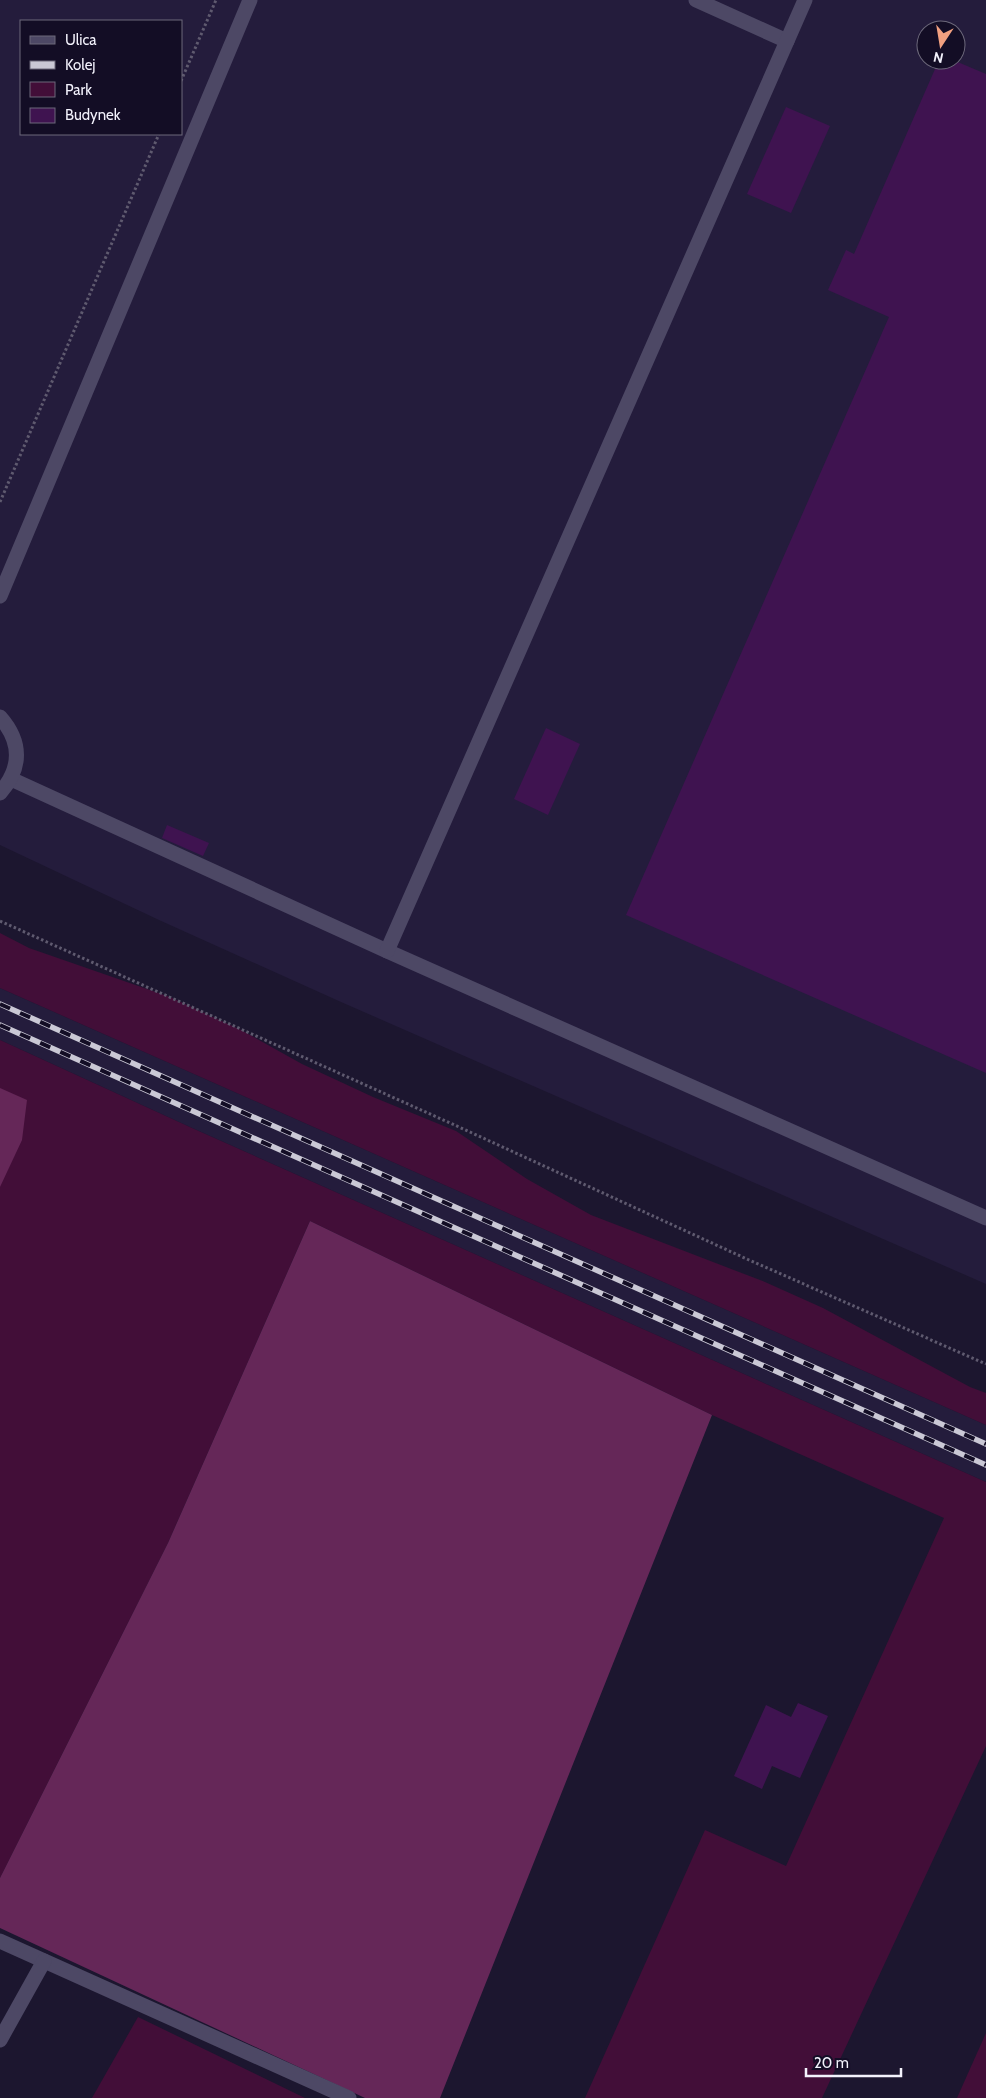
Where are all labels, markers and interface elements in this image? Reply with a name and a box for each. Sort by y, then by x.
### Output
legend [20,20,182,135]
north arrow [916,20,966,70]
text: Ulica [65,31,97,49]
text: N [932,48,945,68]
text: Kolej [65,56,96,74]
text: Park [65,81,92,99]
text: Budynek [65,106,121,124]
scale bar [806,2046,901,2078]
text: 20 m [814,2054,849,2072]

